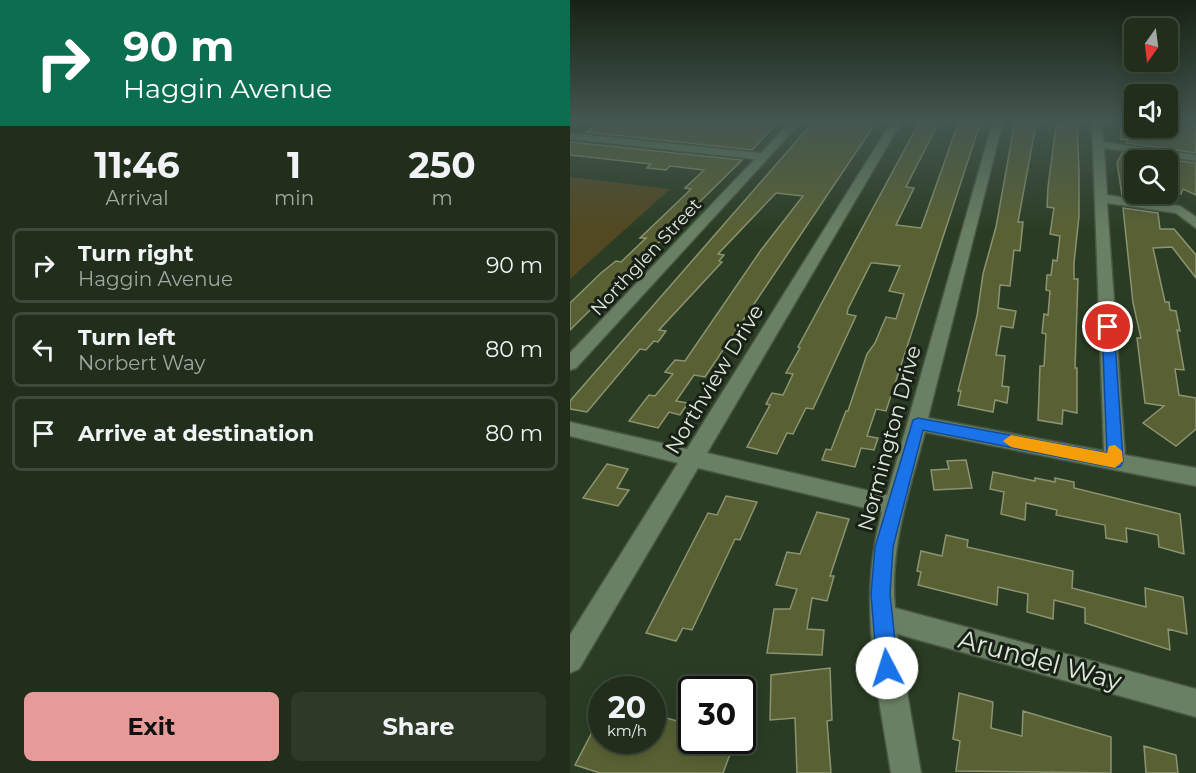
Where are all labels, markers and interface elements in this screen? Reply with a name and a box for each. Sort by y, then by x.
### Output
north arrow [1124,18,1178,72]
map controls [1124,18,1178,204]
text: 90 m [123,20,234,72]
icon: right [24,24,102,102]
text: Haggin Avenue [123,72,332,105]
button: sound [1124,84,1178,138]
text: 11:46 [94,143,180,187]
text: 1 [287,143,301,187]
text: 250 [409,143,476,187]
button: search [1124,150,1178,204]
text: Arrival [105,186,169,210]
text: min [274,186,314,210]
text: m [431,186,453,210]
street label: Northglen Street [586,194,706,320]
text: Turn right [78,240,193,267]
icon: right [27,249,60,282]
text: 90 m [486,252,543,279]
text: Haggin Avenue [78,267,233,291]
street label: Northview Drive [660,300,768,458]
pin [1082,301,1133,352]
icon: arrive [1091,310,1124,343]
text: Turn left [78,324,176,351]
icon: left [27,333,60,366]
text: 80 m [485,336,543,363]
street label: Normington Drive [852,343,926,533]
text: Norbert Way [78,351,205,375]
icon: arrive [27,417,60,450]
text: Arrive at destination [78,420,314,447]
text: 80 m [485,420,543,447]
street label: Arundel Way [955,623,1126,697]
position arrow [855,636,919,700]
speed limit sign: 30 [678,676,756,754]
text: 20 [608,689,646,726]
button: Exit [24,692,279,761]
button: Share [291,692,546,761]
text: km/h [607,721,647,740]

